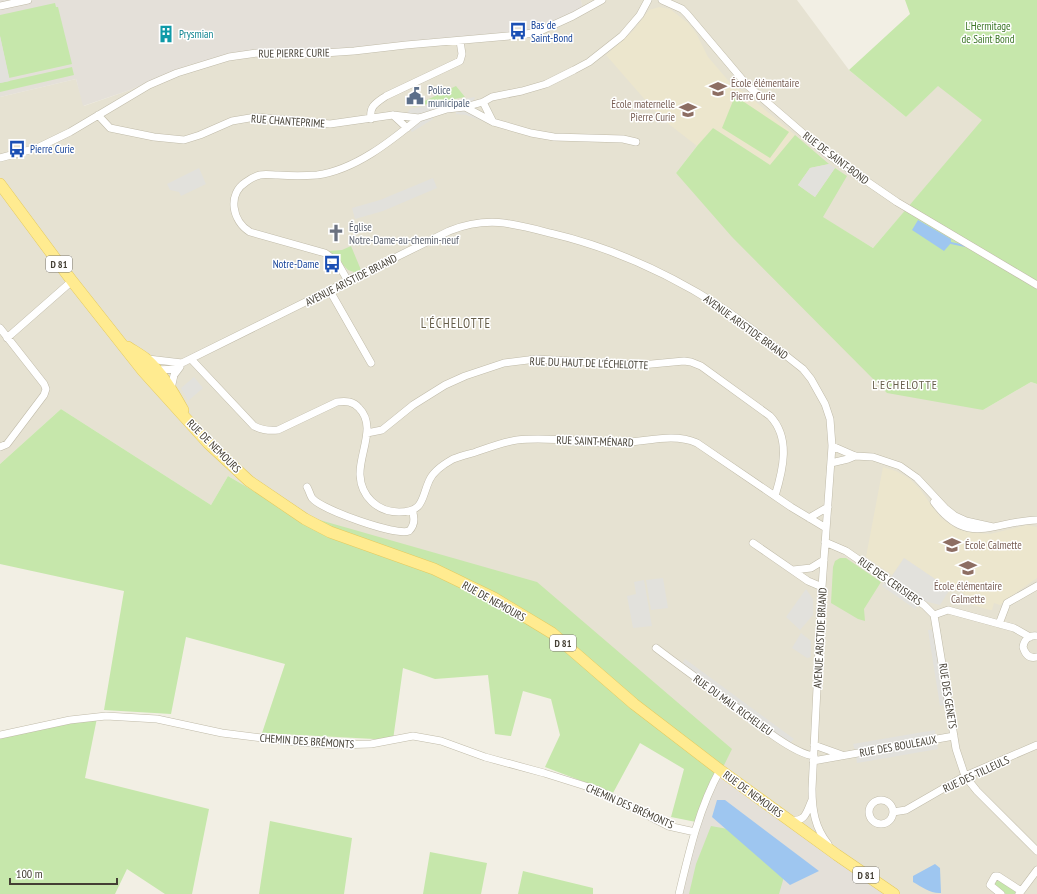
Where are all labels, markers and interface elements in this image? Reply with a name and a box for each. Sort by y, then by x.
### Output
place label: Bas de Saint-Bond [531,18,573,45]
park label: L'Hermitage de Saint Bond [962,19,1015,46]
bus stop icon: Bas de Saint-Bond [508,21,528,41]
building icon: Prysmian [156,24,176,44]
place label: Prysmian [179,27,213,41]
street label: RUE PIERRE CURIE [258,45,330,61]
place label: École élémentaire Pierre Curie [731,76,800,103]
school or university icon: École élémentaire Pierre Curie [708,79,728,99]
place label: Police municipale [428,83,470,110]
public building icon: Police municipale [405,86,425,106]
place label: École maternelle Pierre Curie [611,97,675,124]
school or university icon: École maternelle Pierre Curie [678,100,698,120]
street label: RUE CHANTEPRIME [250,111,326,131]
street label: RUE DE SAINT-BOND [800,129,872,188]
bus stop icon: Pierre Curie [7,139,27,159]
place label: Pierre Curie [30,142,75,156]
place label: Église Notre-Dame-au-chemin-neuf [349,220,460,247]
church icon: Église Notre-Dame-au-chemin-neuf [326,223,346,243]
street label: AVENUE ARISTIDE BRIAND [303,251,399,309]
bus stop icon: Notre-Dame [322,254,342,274]
road number: D 81 [46,256,72,272]
place label: Notre-Dame [273,257,319,271]
street label: AVENUE ARISTIDE BRIAND [701,292,791,362]
district label: L'ÉCHELOTTE [421,315,491,332]
street label: RUE DU HAUT DE L'ÉCHELOTTE [529,354,649,372]
district label: L'ECHELOTTE [872,377,938,392]
street label: RUE DE NEMOURS [184,416,244,476]
street label: RUE SAINT-MÉNARD [556,433,634,449]
school or university icon: École Calmette [942,535,962,555]
place label: École Calmette [965,538,1022,552]
street label: RUE DES CERISIERS [855,554,925,608]
school or university icon: École élémentaire Calmette [958,558,978,578]
street label: RUE DE NEMOURS [460,578,528,624]
place label: École élémentaire Calmette [934,579,1003,606]
street label: AVENUE ARISTIDE BRIAND [810,587,830,689]
road number: D 81 [550,635,576,651]
street label: RUE DES GENETS [936,662,960,730]
street label: RUE DU MAIL RICHELIEU [691,672,775,739]
street label: CHEMIN DES BRÉMONTS [259,731,355,751]
street label: RUE DES BOULEAUX [858,732,938,760]
street label: RUE DES TILLEULS [941,752,1012,795]
street label: RUE DE NEMOURS [720,768,786,820]
street label: CHEMIN DES BRÉMONTS [584,780,676,832]
scale bar [10,860,117,886]
text: 100 m [16,866,43,881]
road number: D 81 [853,867,879,883]

